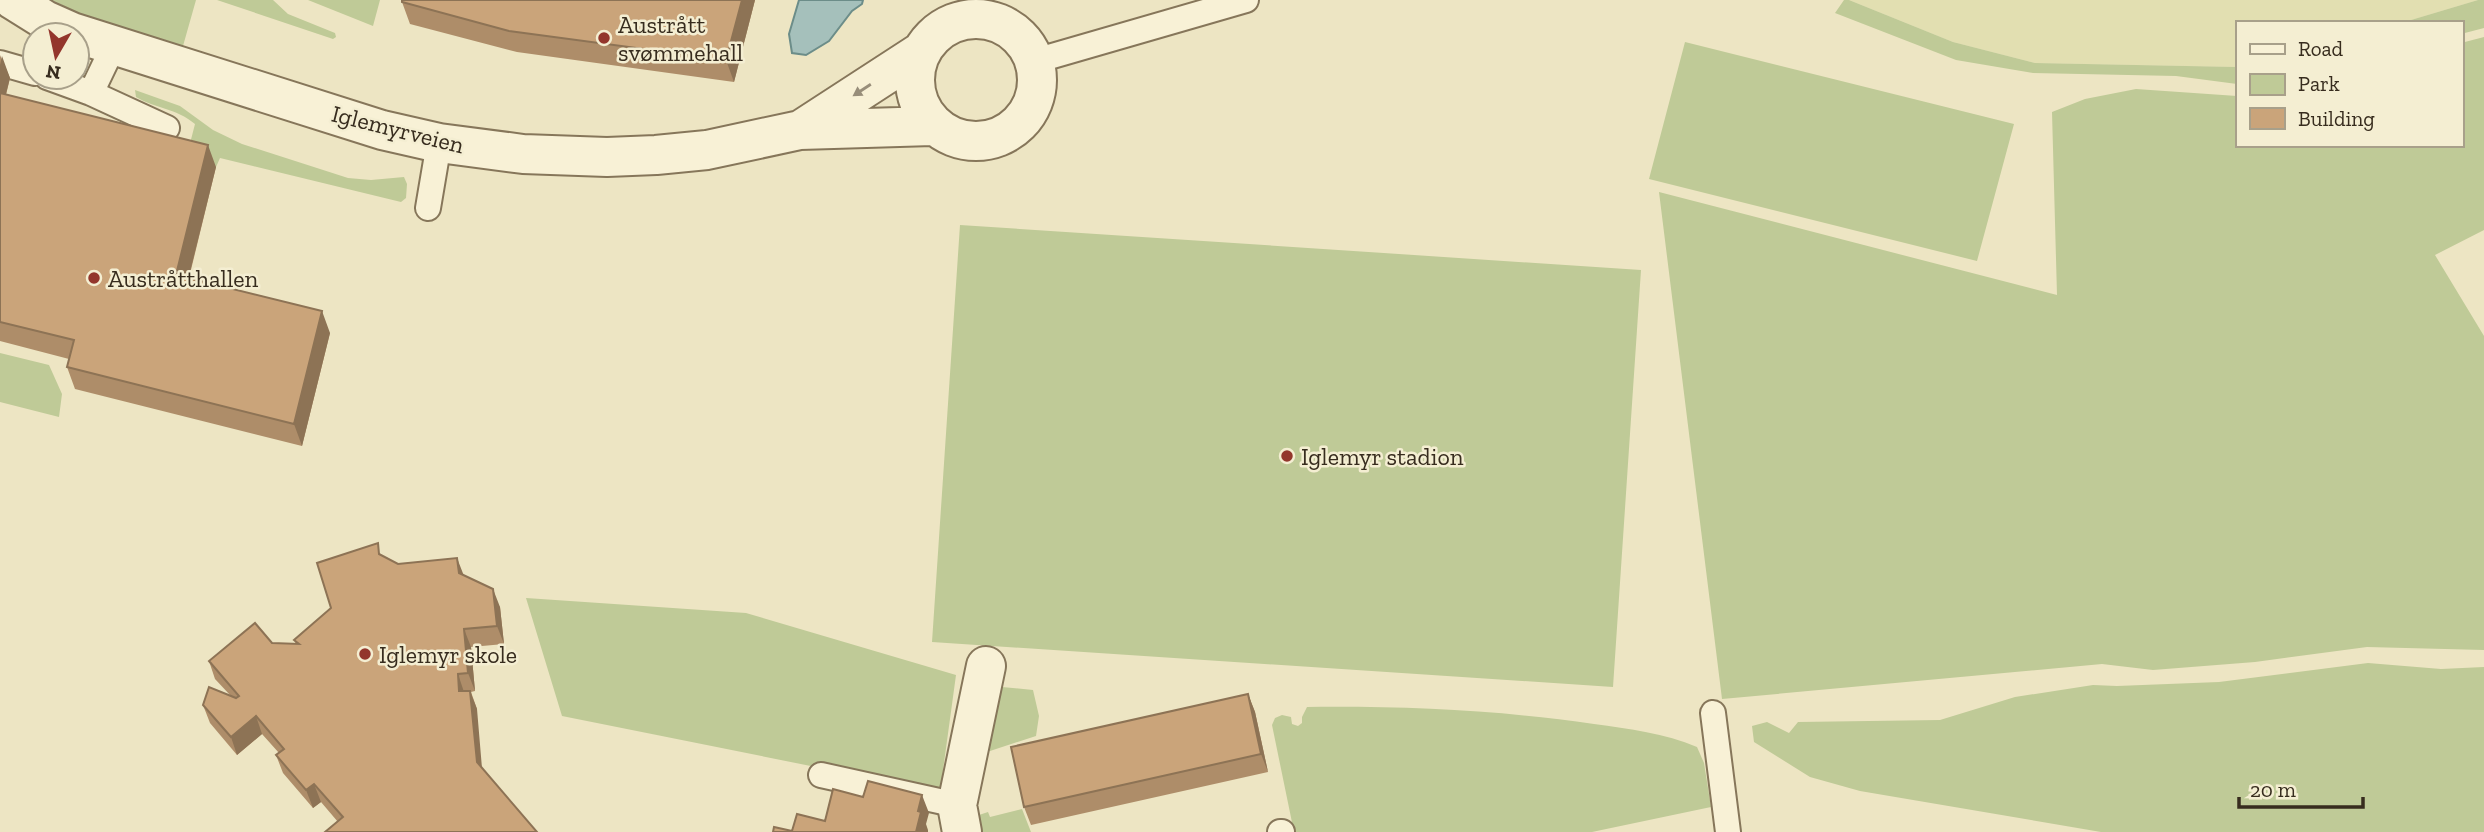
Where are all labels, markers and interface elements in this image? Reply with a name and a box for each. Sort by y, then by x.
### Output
place label: Austrått svømmehall [618,10,743,67]
north arrow [21,21,91,91]
legend [2236,21,2463,147]
marker: Austrått svømmehall [596,30,612,46]
text: Road [2298,36,2344,61]
text: N [44,60,62,85]
text: Park [2298,71,2340,96]
one-way arrow [853,83,871,97]
street label: Iglemyrveien [329,99,467,159]
text: Building [2298,106,2375,131]
place label: Austråtthallen [108,264,259,293]
marker: Austråtthallen [86,270,102,286]
place label: Iglemyr stadion [1301,442,1464,471]
marker: Iglemyr stadion [1279,448,1295,464]
place label: Iglemyr skole [379,640,517,669]
marker: Iglemyr skole [357,646,373,662]
scale bar [2239,766,2363,810]
text: 20 m [2250,777,2296,802]

